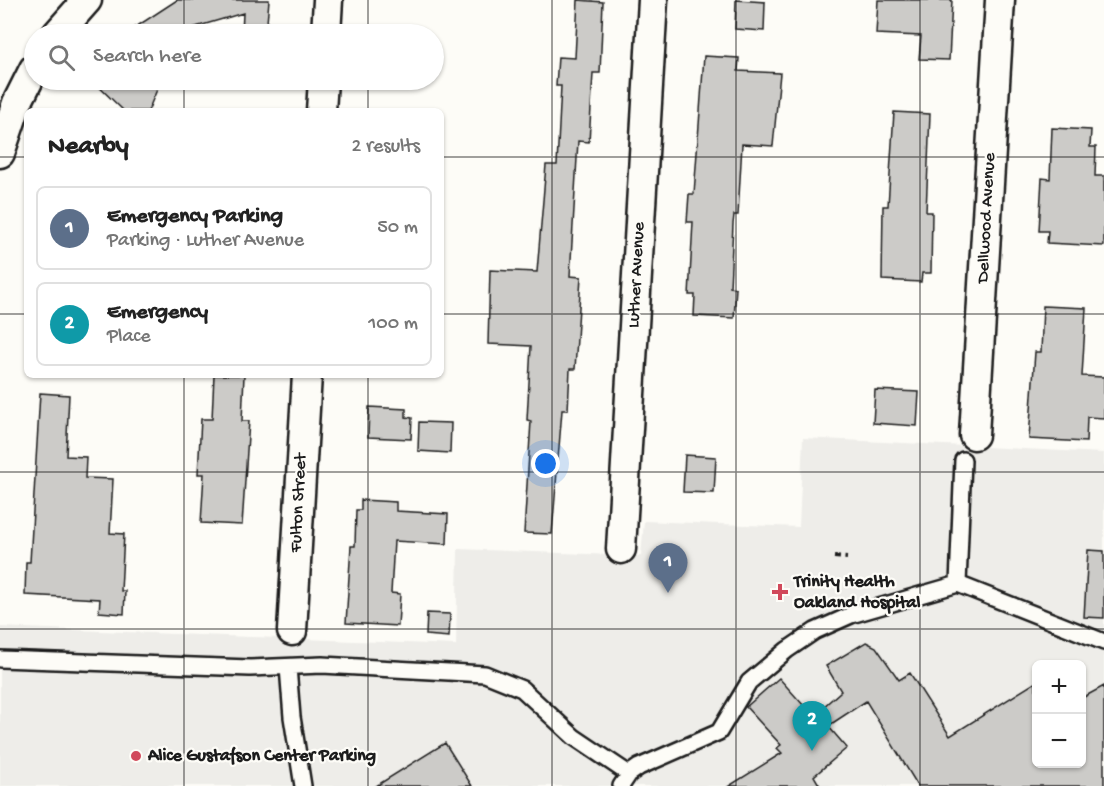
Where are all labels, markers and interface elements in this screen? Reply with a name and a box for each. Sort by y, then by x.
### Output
search box [24,24,444,90]
icon: search [45,41,78,74]
text: Search here [93,44,201,70]
text: Nearby [48,132,129,163]
text: 2 results [351,136,420,159]
street label: Dellwood Avenue [973,152,1001,285]
text: Emergency Parking [107,204,283,230]
text: 1 [65,217,74,240]
text: 50 m [377,217,418,240]
street label: Luther Avenue [624,221,650,329]
text: Parking · Luther Avenue [107,230,304,253]
text: Emergency [107,300,208,326]
text: 2 [65,313,74,336]
text: 100 m [368,313,418,336]
text: Place [107,326,151,349]
your location [531,449,560,478]
street label: Fulton Street [286,451,312,554]
pin: 1 [648,544,688,593]
place label: Trinity Health Oakland Hospital [792,572,921,614]
marker: Trinity Health Oakland Hospital [771,583,789,601]
map controls [1032,660,1086,768]
button: + [1032,660,1086,714]
pin: 2 [792,702,832,751]
button: − [1032,714,1086,768]
place label: Alice Gustafson Center Parking [147,746,376,767]
marker: Alice Gustafson Center Parking [129,749,143,763]

